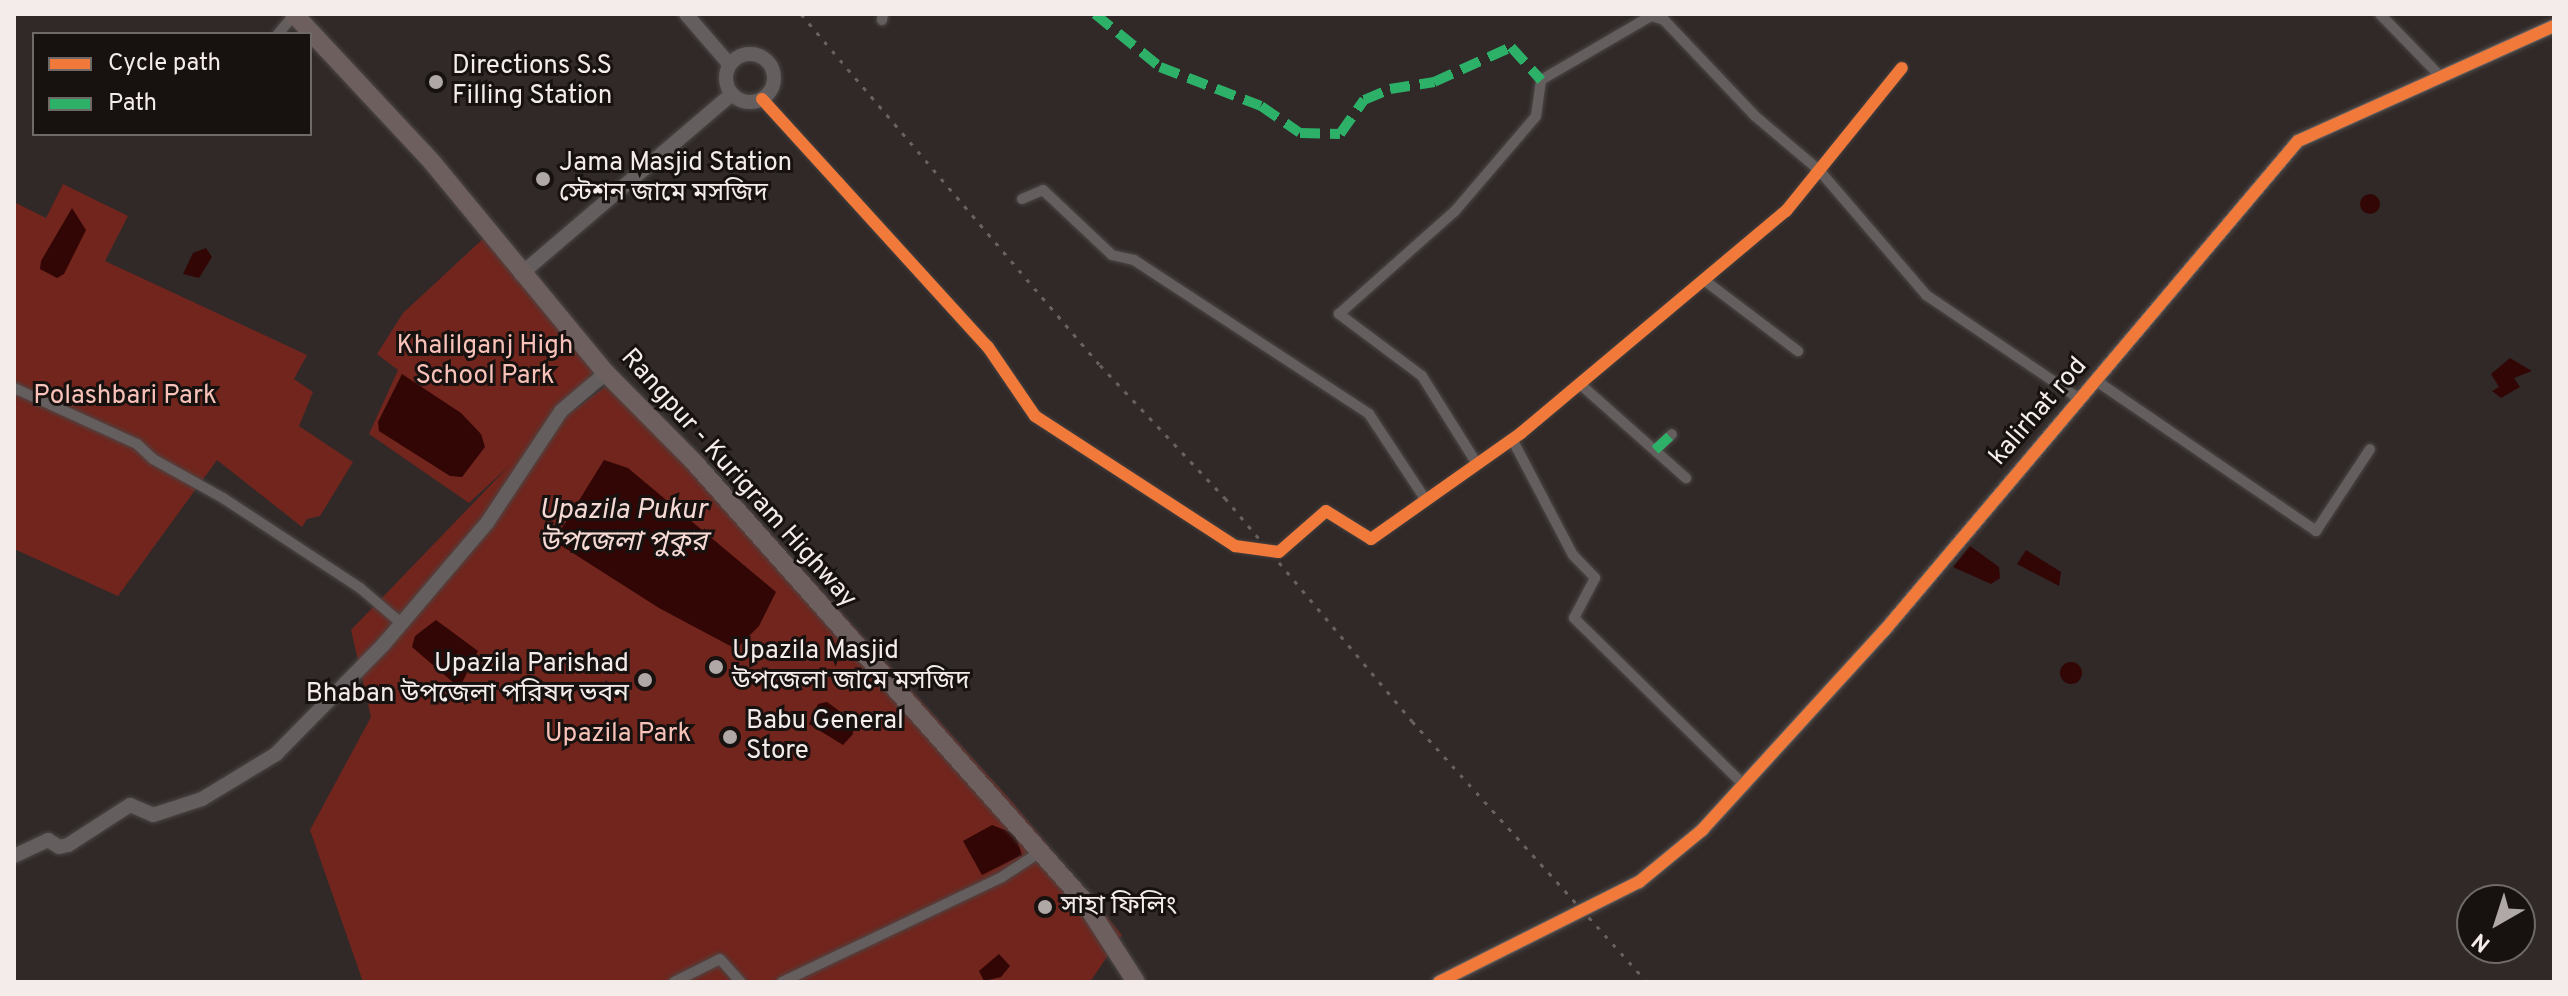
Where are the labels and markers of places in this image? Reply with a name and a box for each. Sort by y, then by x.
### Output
place label: Directions S.S Filling Station [452,51,612,112]
marker: Directions S.S Filling Station [427,73,445,91]
place label: Jama Masjid Station স্টেশন জামে মসজিদ [559,148,792,210]
marker: Jama Masjid Station স্টেশন জামে মসজিদ [534,170,552,188]
place label: Upazila Masjid উপজেলা জামে মসজিদ [732,636,970,698]
place label: Upazila Parishad Bhaban উপজেলা পরিষদ ভবন [306,649,629,710]
marker: Upazila Masjid উপজেলা জামে মসজিদ [707,658,725,676]
marker: Upazila Parishad Bhaban উপজেলা পরিষদ ভবন [636,671,654,689]
place label: Babu General Store [746,706,904,768]
marker: Babu General Store [721,728,739,746]
place label: সাহা ফিলিং [1061,891,1177,923]
marker: সাহা ফিলিং [1036,898,1054,916]

